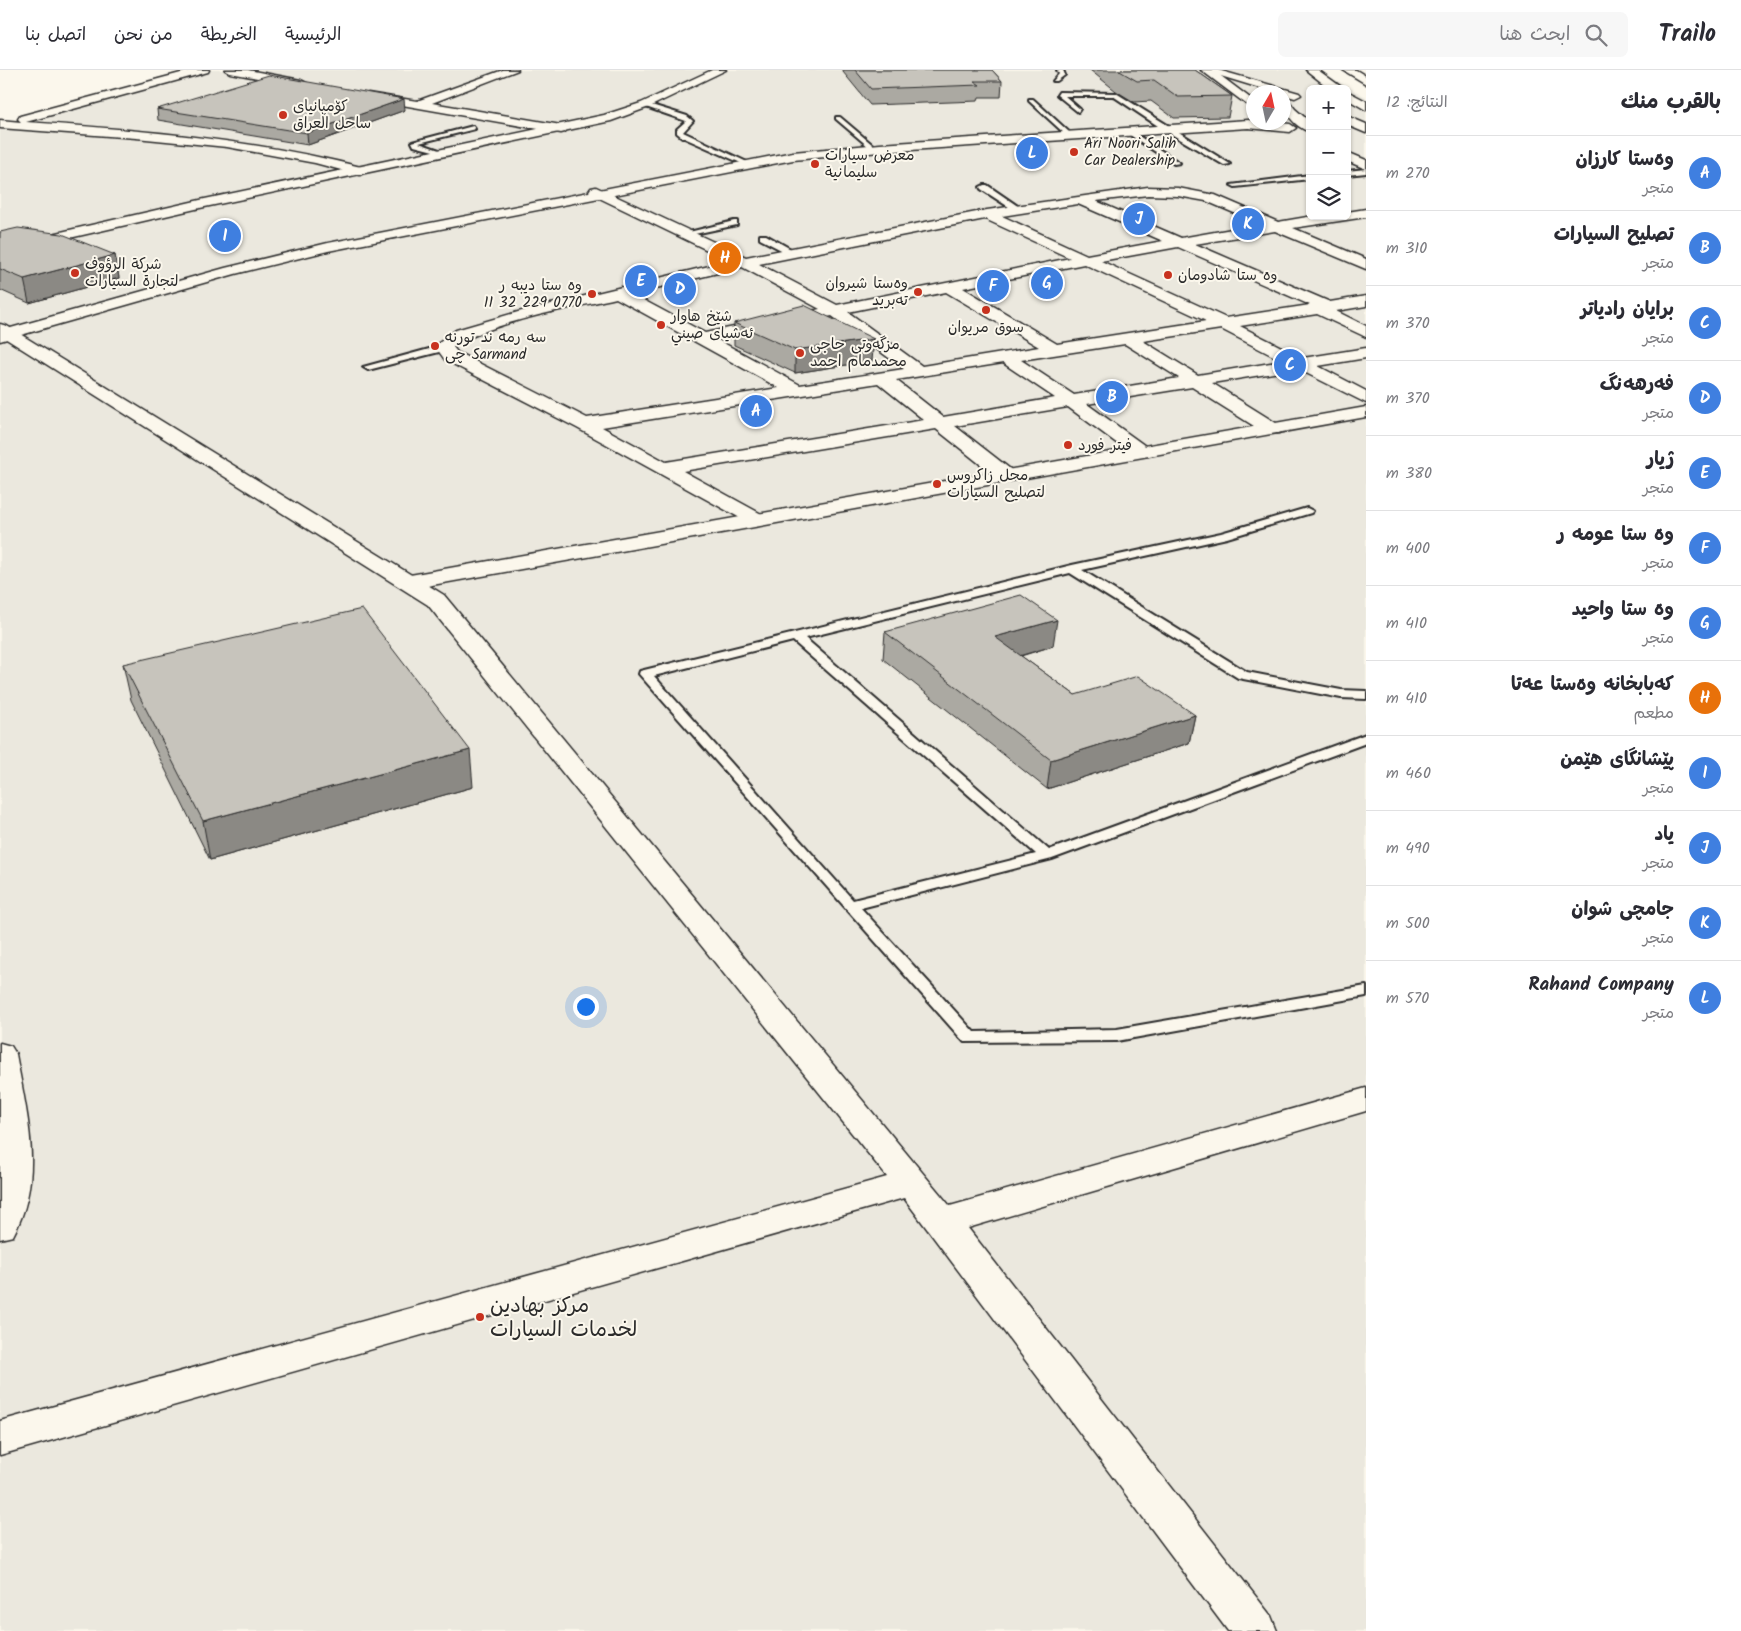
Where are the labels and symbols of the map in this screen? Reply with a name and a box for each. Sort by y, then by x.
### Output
north arrow [1246,85,1291,130]
place label: کۆمپانیای ساحل العراق [293,95,371,136]
marker: کۆمپانیای ساحل العراق [277,109,289,121]
place label: Ari Noori Salih Car Dealership [1084,132,1176,173]
pin: L [1016,134,1048,172]
place label: معرض سيارات سليمانية [825,144,915,185]
marker: Ari Noori Salih Car Dealership [1068,146,1080,158]
marker: معرض سيارات سليمانية [809,158,821,170]
pin: J [1123,200,1155,238]
pin: K [1232,205,1264,243]
pin: I [209,217,241,255]
pin: H [709,239,741,277]
place label: شركة الرؤوف لتجارة السيارات [85,253,178,294]
pin: E [625,262,657,300]
pin: G [1031,264,1063,302]
place label: وه ستا شادومان [1178,264,1277,288]
marker: شركة الرؤوف لتجارة السيارات [69,267,81,279]
pin: F [977,267,1009,305]
marker: وه ستا شادومان [1162,269,1174,281]
pin: D [664,270,696,308]
place label: وەستا شیروان تەبرید [825,272,909,313]
place label: وه ستا دیبه ر 11 32 229 0770 [484,274,582,315]
marker: وەستا شیروان تەبرید [912,286,924,298]
marker: وه ستا دیبه ر 11 32 229 0770 [586,288,598,300]
marker: سوق مریوان [980,304,992,316]
place label: شێخ هاوار ئەشیای صيني [670,305,754,346]
place label: سوق مریوان [948,316,1024,340]
marker: شێخ هاوار ئەشیای صيني [655,319,667,331]
place label: سه رمه ند تورنه چی Sarmand [445,326,546,367]
place label: مزگەوتی حاجی محمدمام احمد [810,333,907,374]
marker: سه رمه ند تورنه چی Sarmand [429,340,441,352]
pin: C [1274,346,1306,384]
marker: مزگەوتی حاجی محمدمام احمد [794,347,806,359]
pin: B [1096,378,1128,416]
pin: A [740,392,772,430]
place label: فيتر فورد [1078,434,1132,458]
marker: فيتر فورد [1062,439,1074,451]
place label: محل زاكروس لتصليح السيارات [947,464,1045,505]
marker: محل زاكروس لتصليح السيارات [931,478,943,490]
your location [573,994,599,1020]
place label: مركز بهادين لخدمات السيارات [490,1290,637,1347]
marker: مركز بهادين لخدمات السيارات [474,1311,486,1323]

